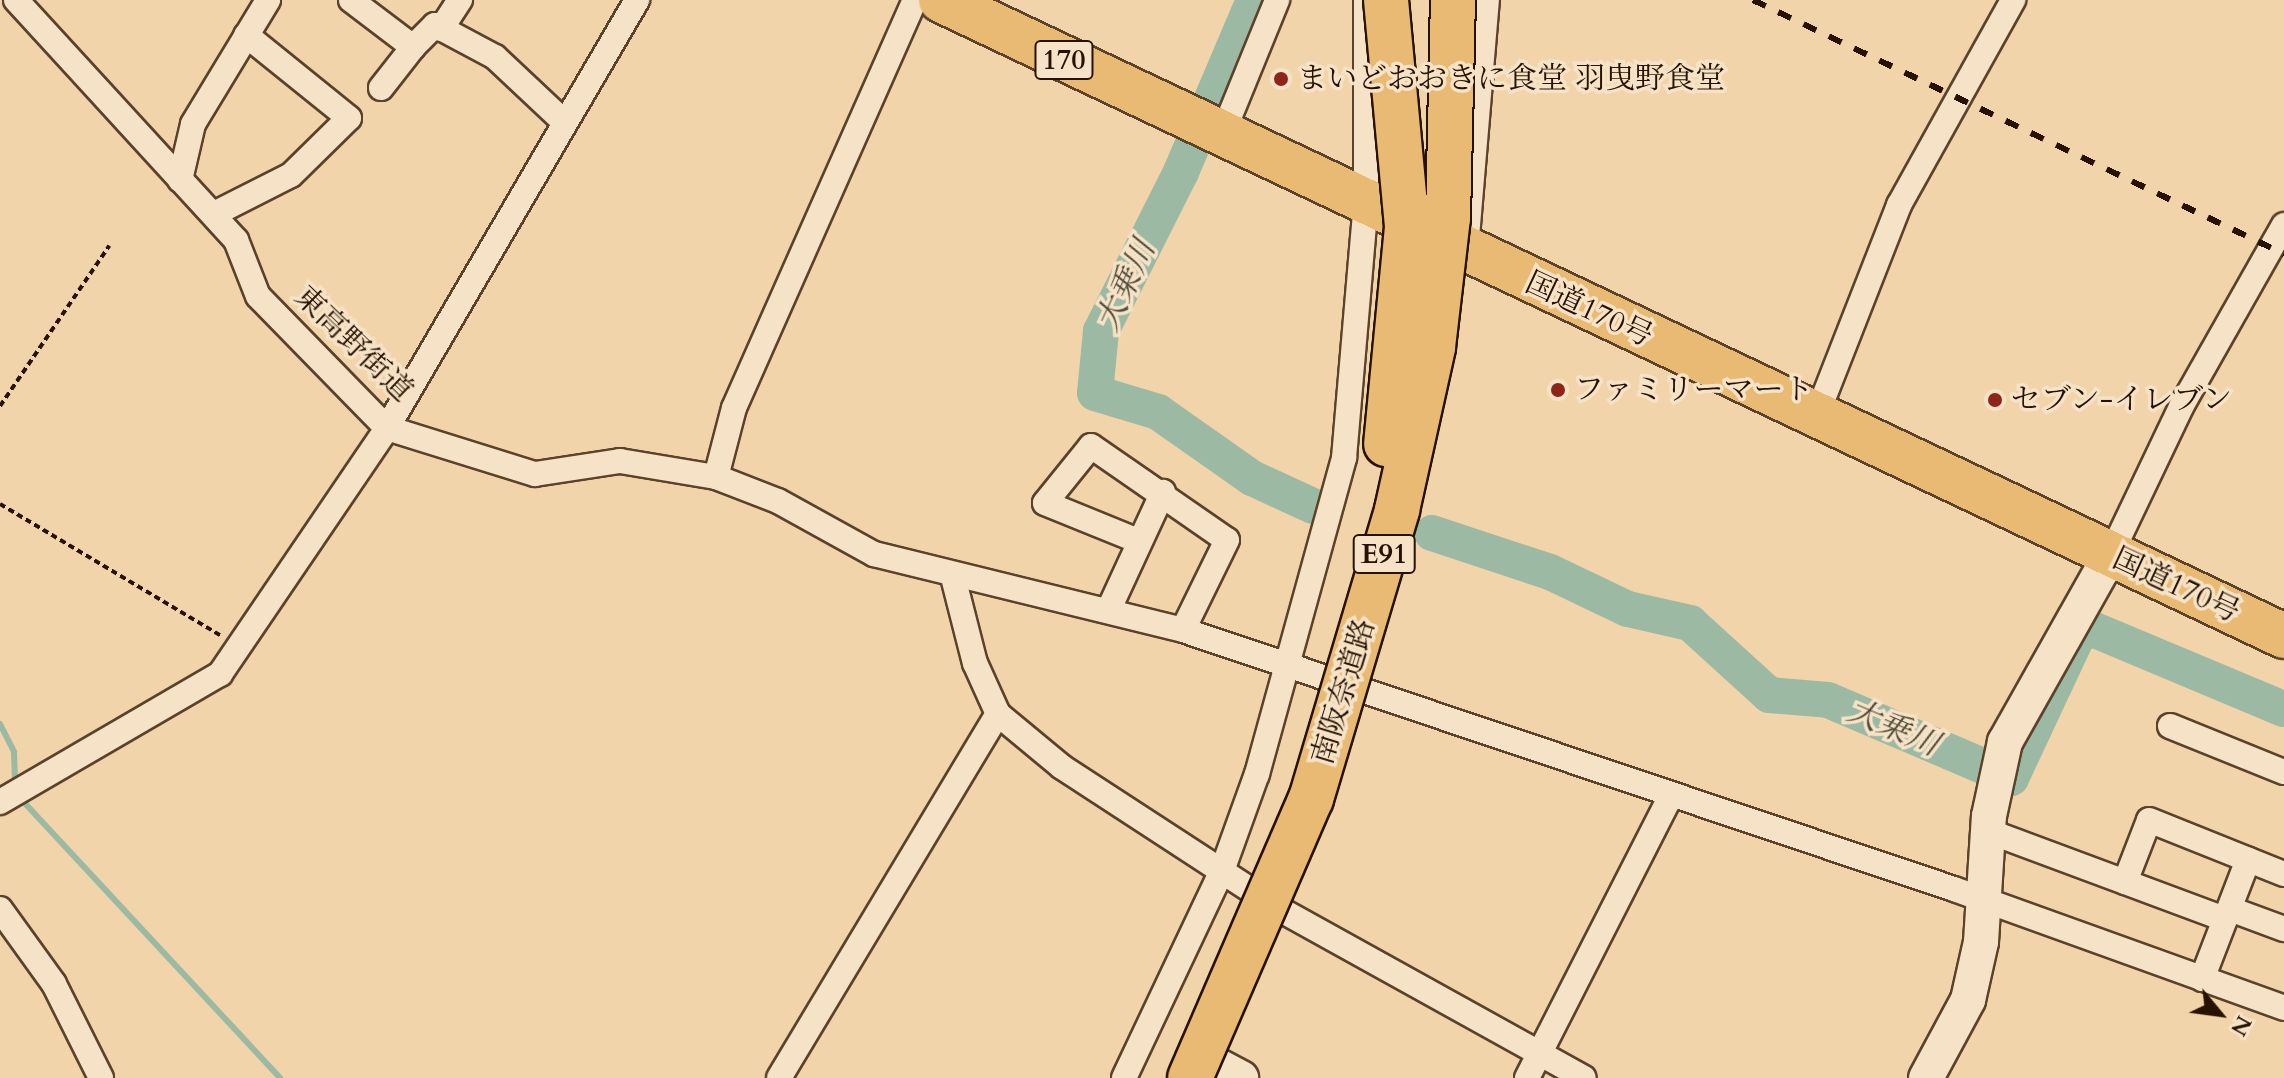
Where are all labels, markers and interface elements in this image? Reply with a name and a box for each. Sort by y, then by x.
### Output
road number: 170 [1034,36,1094,84]
place label: まいどおおきに食堂 羽曳野食堂 [1297,61,1725,97]
marker: まいどおおきに食堂 羽曳野食堂 [1272,70,1290,88]
water label: 大乗川 [1088,234,1164,338]
street label: 国道170号 [1520,265,1658,355]
street label: 東高野街道 [287,279,419,409]
place label: ファミリーマート [1574,372,1814,408]
marker: ファミリーマート [1549,381,1567,399]
place label: セブン-イレブン [2011,382,2234,418]
marker: セブン-イレブン [1986,391,2004,409]
road number: E91 [1352,530,1416,578]
street label: 国道170号 [2107,541,2245,631]
street label: 南阪奈道路 [1305,615,1383,769]
water label: 大乗川 [1841,692,1945,764]
north arrow [2180,974,2260,1054]
text: N [2223,1010,2259,1041]

